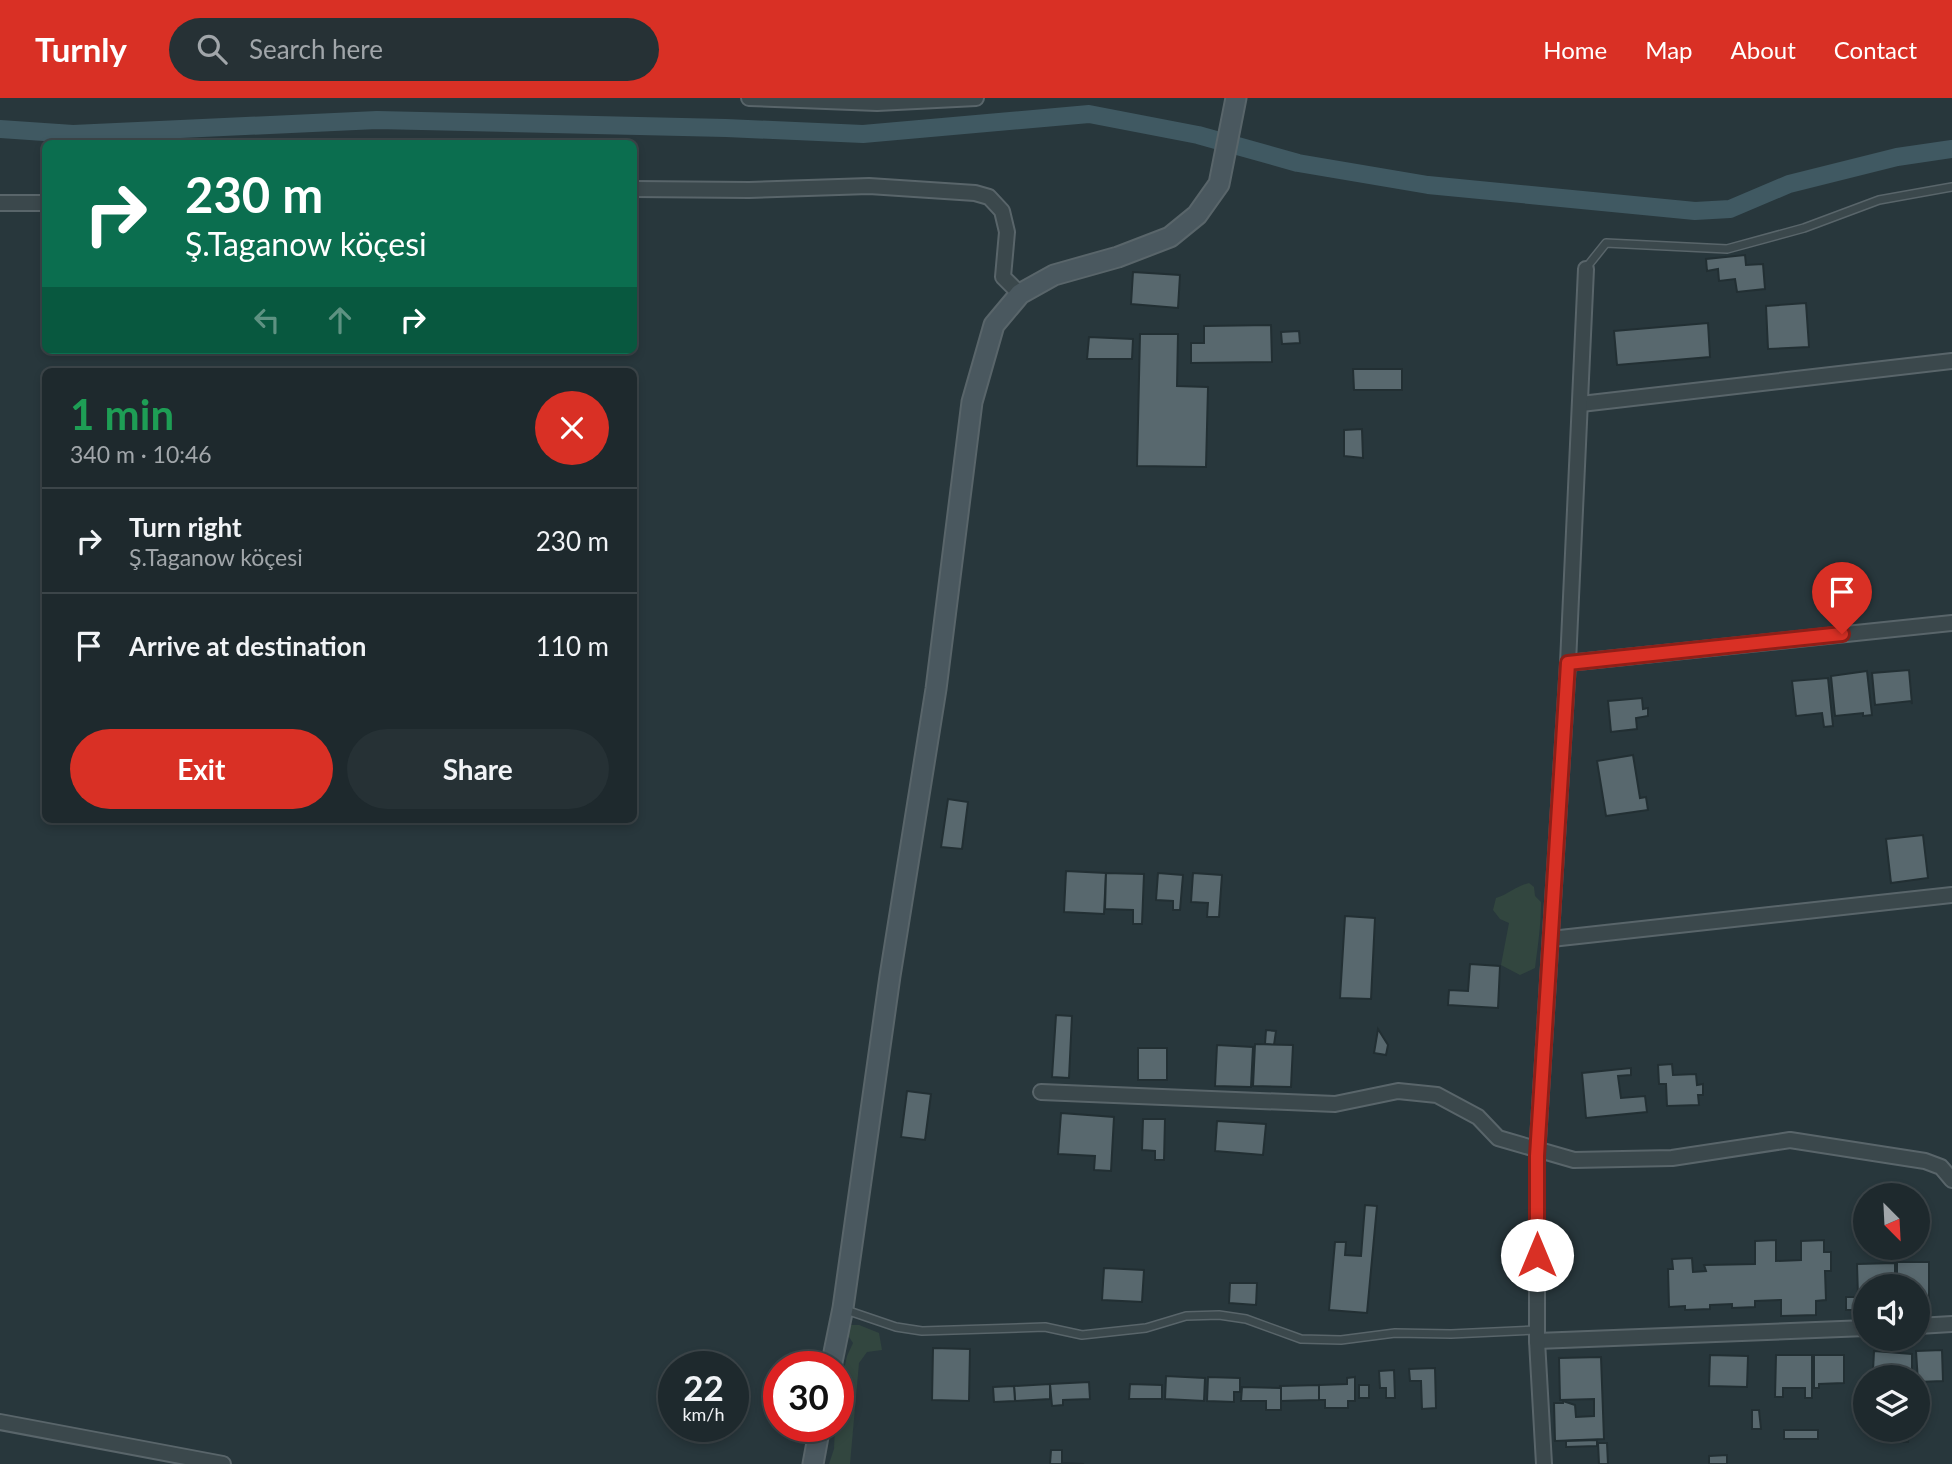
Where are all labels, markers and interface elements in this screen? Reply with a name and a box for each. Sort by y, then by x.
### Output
search box [169,18,659,81]
text: Turnly [35,29,127,69]
icon: search [193,30,231,68]
text: Search here [249,33,383,65]
text: Home [1543,35,1607,64]
text: Map [1645,35,1693,64]
text: About [1731,35,1796,64]
text: Contact [1834,35,1917,64]
text: 230 m [185,165,323,223]
icon: right [70,168,161,259]
text: Ş.Taganow köçesi [185,224,427,263]
icon: left [248,301,286,339]
icon: ahead [321,301,359,339]
icon: right [394,301,432,339]
text: 1 min [70,389,174,439]
button: close [535,391,609,465]
text: 340 m · 10:46 [70,440,212,468]
text: Turn right [129,511,242,543]
icon: right [70,522,108,560]
text: 230 m [536,525,609,557]
text: Ş.Taganow köçesi [129,543,303,571]
pin [1812,562,1872,634]
icon: arrive [1823,573,1861,611]
icon: arrive [70,627,108,665]
text: Arrive at destination [129,630,366,662]
text: 110 m [536,630,609,662]
button: Exit [70,729,333,809]
button: Share [347,729,609,809]
north arrow [1853,1183,1930,1260]
map controls [1853,1183,1930,1442]
position arrow [1500,1218,1574,1292]
button: sound [1853,1274,1930,1351]
speed limit sign: 30 [763,1351,854,1442]
button: layers [1853,1365,1930,1442]
text: 22 [683,1366,724,1408]
text: km/h [682,1403,725,1425]

